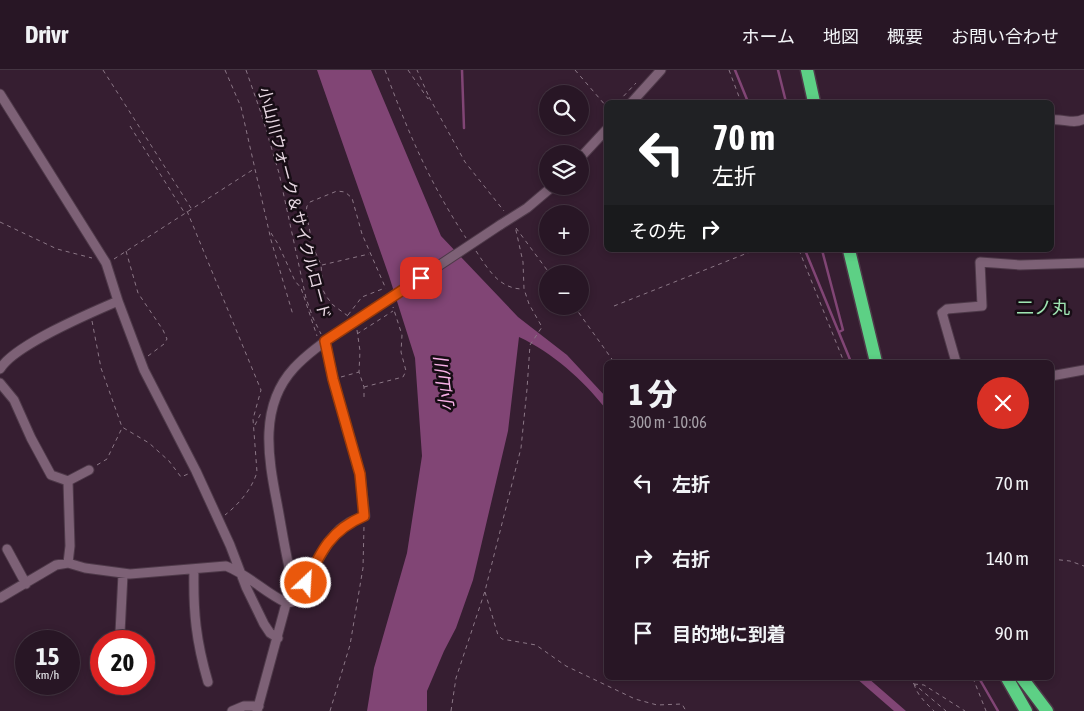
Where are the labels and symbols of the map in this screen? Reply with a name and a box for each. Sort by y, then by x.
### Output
street label: 小山川ウォーク＆サイクルロード [255,85,335,321]
pin [400,257,442,299]
district label: 二ノ丸 [1016,297,1070,318]
water label: 小山川 [430,355,458,413]
position arrow [279,556,331,608]
speed limit sign: 20 [90,630,155,695]

